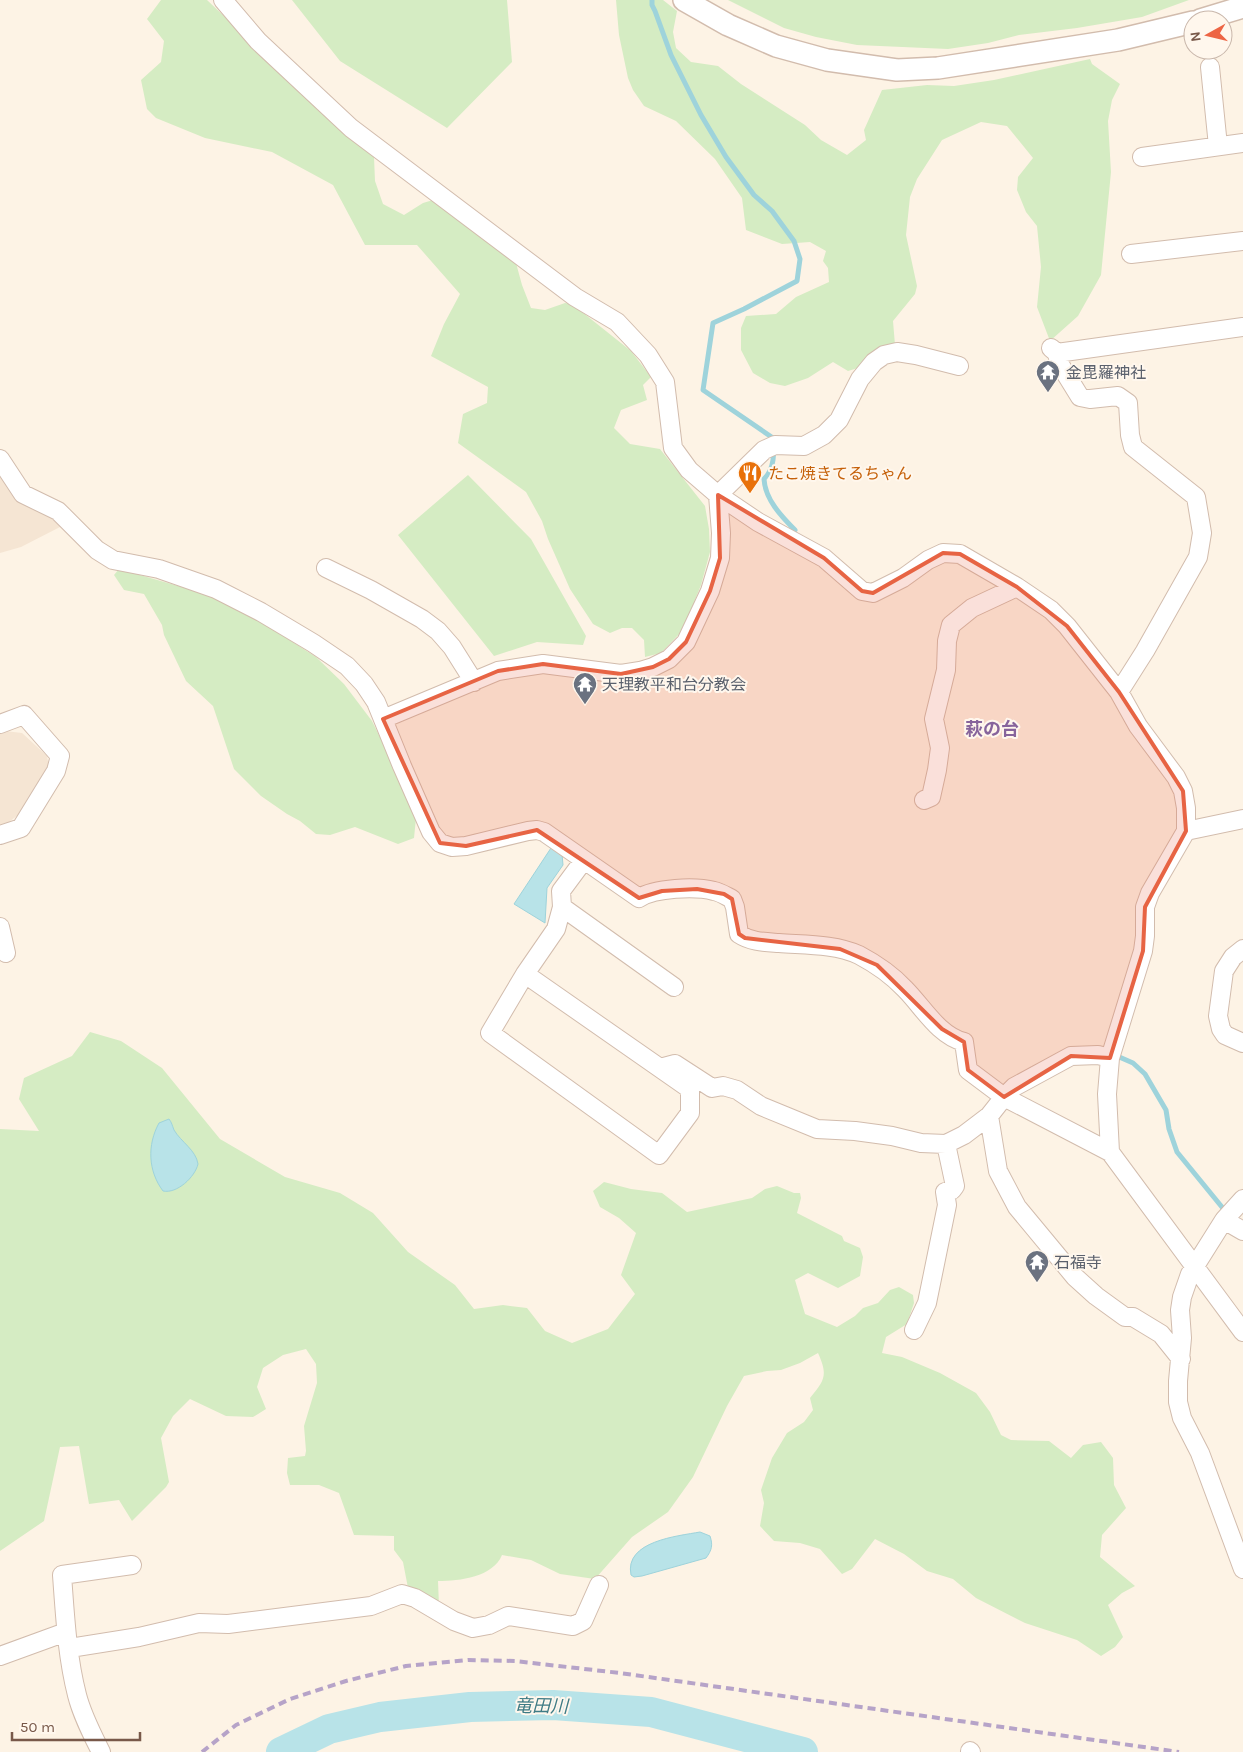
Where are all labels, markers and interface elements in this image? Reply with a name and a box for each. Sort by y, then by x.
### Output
north arrow [1183,10,1233,60]
text: N [1187,31,1205,43]
temple icon: 金毘羅神社 [1035,359,1061,393]
place label: 金毘羅神社 [1066,363,1146,382]
restaurant icon: たこ焼きてるちゃん [737,460,763,494]
place label: たこ焼きてるちゃん [768,464,912,483]
temple icon: 天理教平和台分教会 [572,671,598,705]
place label: 天理教平和台分教会 [602,675,746,694]
district label: 萩の台 [965,718,1019,740]
temple icon: 石福寺 [1024,1249,1050,1283]
place label: 石福寺 [1054,1253,1102,1272]
water label: 竜田川 [514,1695,570,1718]
scale bar [12,1710,140,1742]
text: 50 m [20,1718,55,1736]

